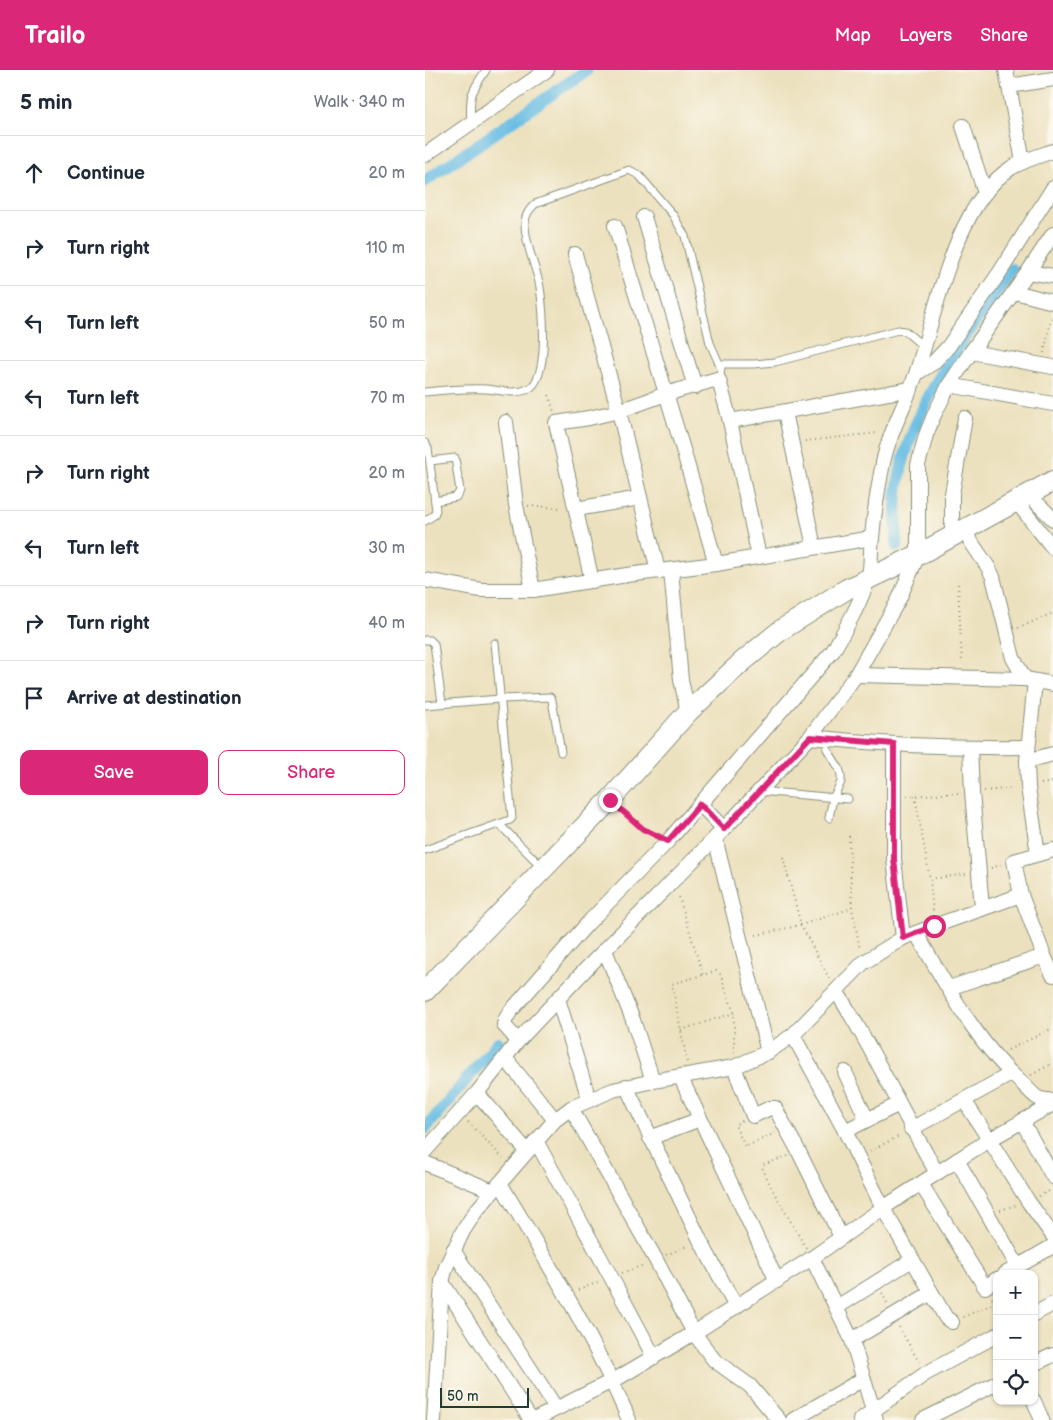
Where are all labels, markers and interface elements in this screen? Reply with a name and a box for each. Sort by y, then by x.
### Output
text: Trailo [25,21,85,50]
text: Map [835,25,871,46]
text: Layers [899,25,952,46]
text: Share [980,25,1028,46]
text: 5 min [20,90,73,115]
text: Walk · 340 m [314,93,405,112]
icon: ahead [20,159,48,187]
text: Continue [67,162,145,185]
text: 20 m [369,164,405,183]
icon: right [20,234,48,262]
text: Turn right [67,237,150,260]
text: 110 m [366,239,405,258]
icon: left [20,309,48,337]
text: Turn left [67,312,139,335]
text: 50 m [369,314,405,333]
icon: left [20,384,48,412]
text: Turn left [67,387,139,410]
text: 70 m [370,389,405,408]
icon: right [20,459,48,487]
text: Turn right [67,462,150,485]
text: 20 m [369,464,405,483]
icon: left [20,534,48,562]
text: Turn left [67,537,139,560]
text: 30 m [368,539,405,558]
icon: right [20,609,48,637]
text: Turn right [67,612,150,635]
text: 40 m [368,614,405,633]
icon: arrive [20,684,48,712]
text: Arrive at destination [67,687,242,710]
button: Save [20,750,208,795]
button: Share [218,750,405,795]
route end [599,789,622,812]
route start [923,915,946,938]
map controls [993,1270,1038,1405]
button: + [993,1270,1038,1315]
button: − [993,1315,1038,1360]
button: locate [993,1360,1038,1405]
scale bar [440,1385,529,1408]
text: 50 m [447,1388,479,1405]

